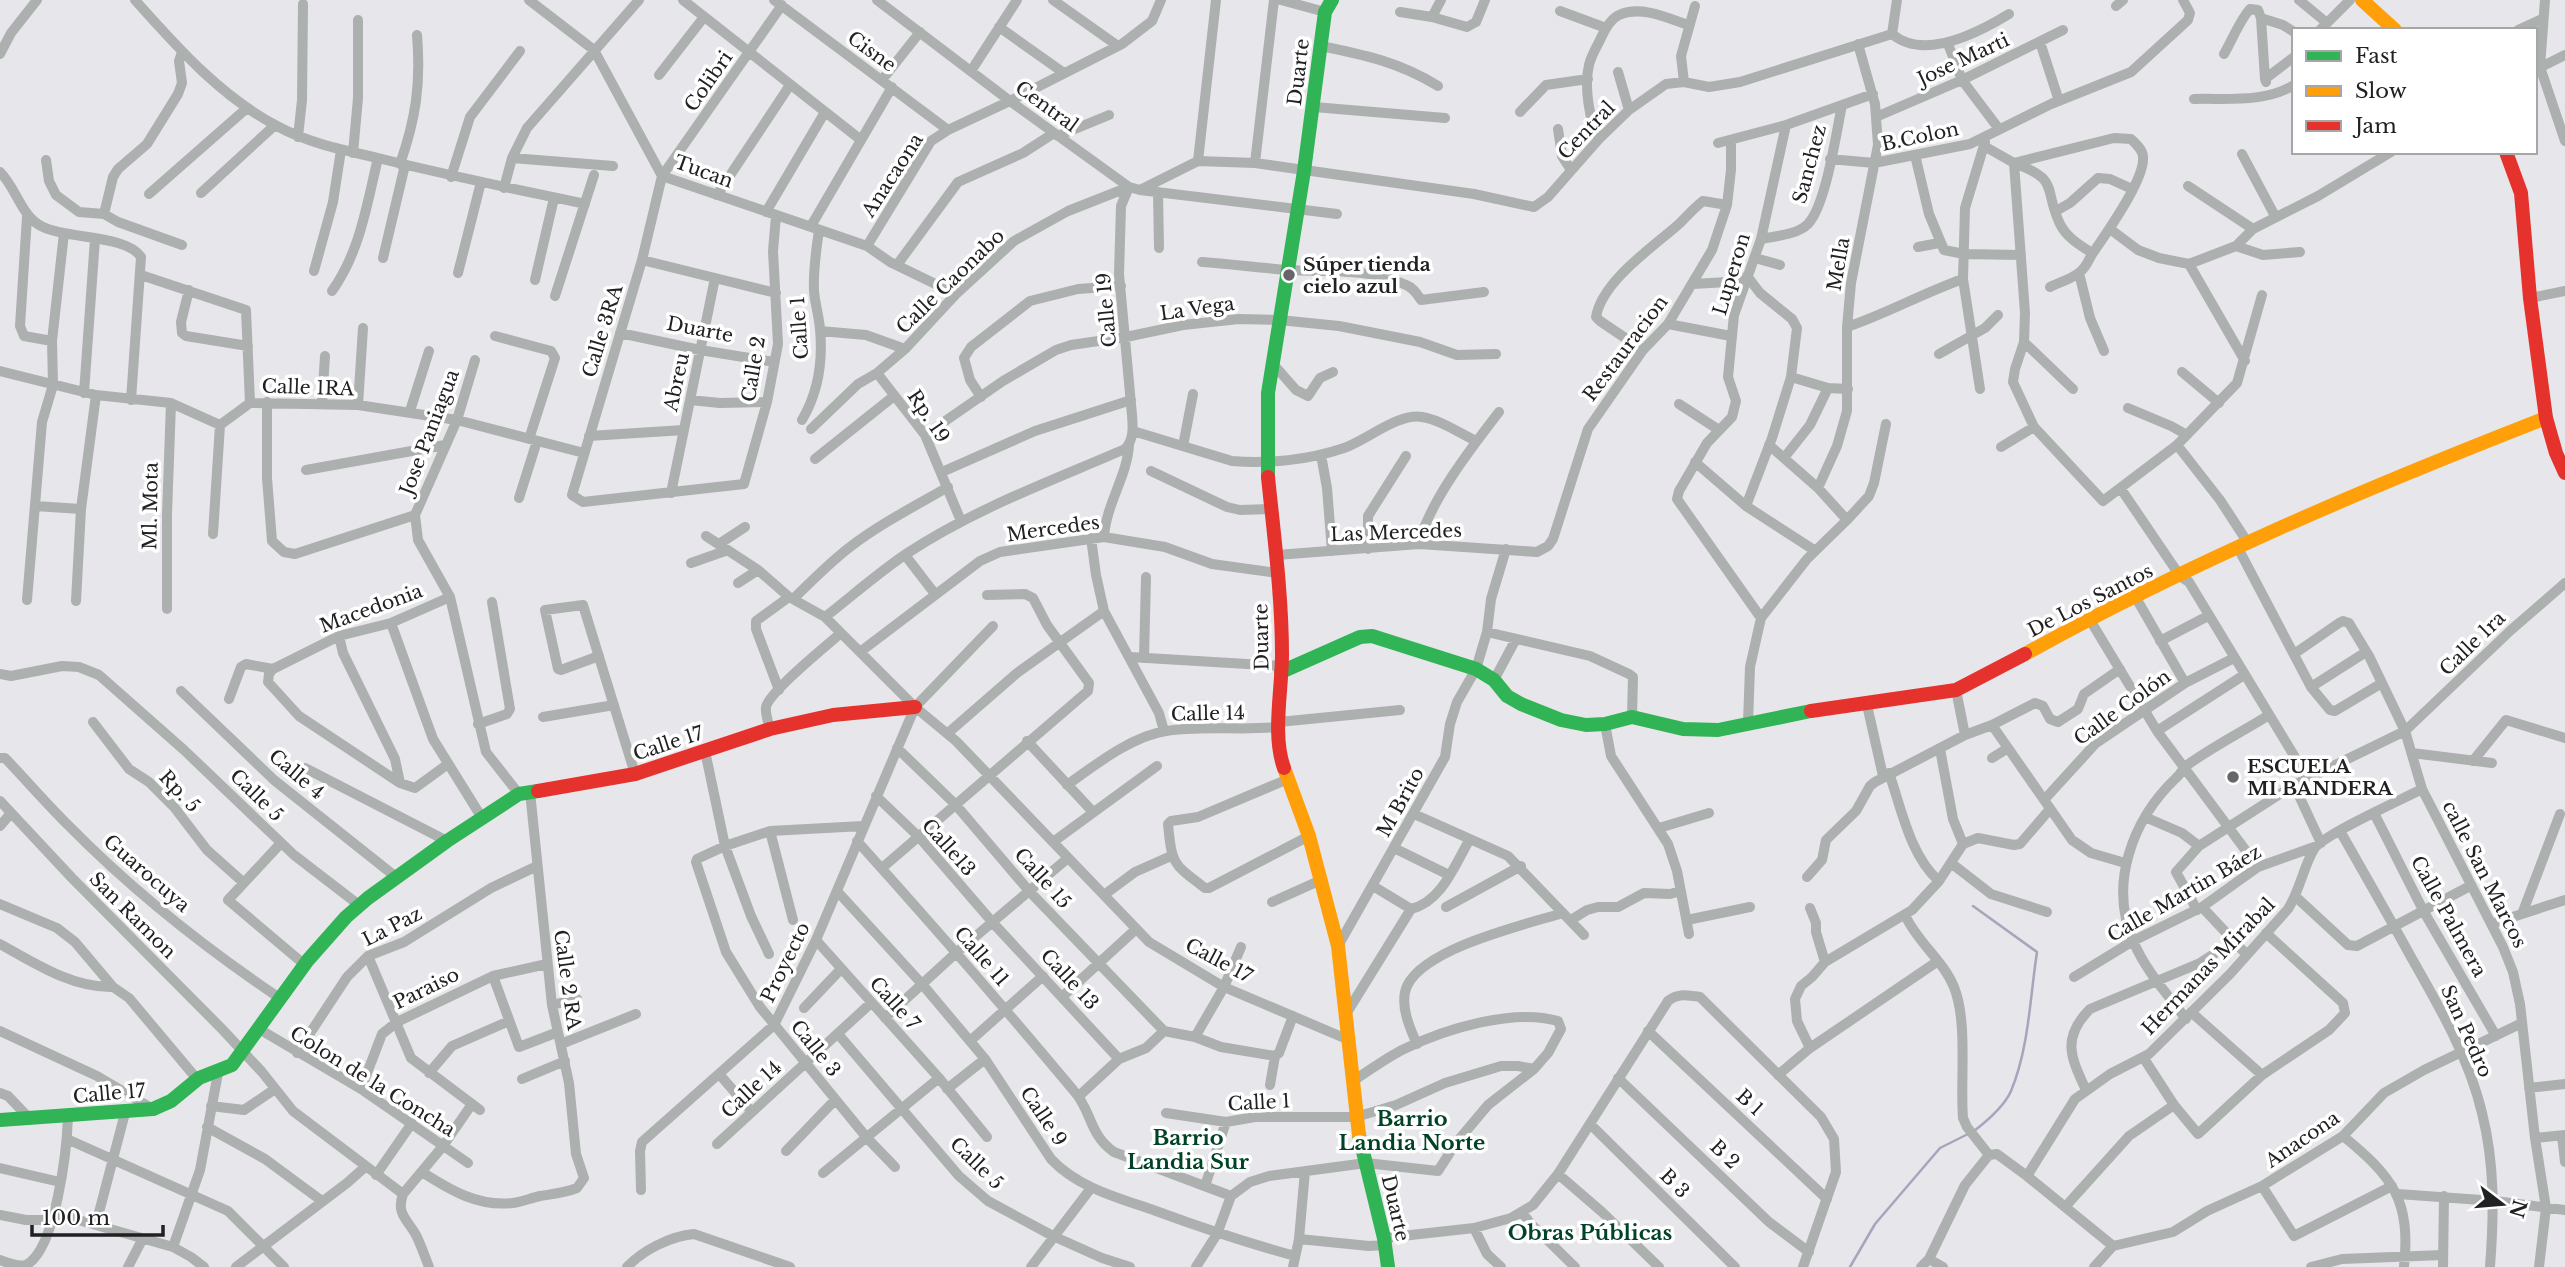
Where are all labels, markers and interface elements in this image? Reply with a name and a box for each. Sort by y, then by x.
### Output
street label: Cisne [843,26,900,77]
street label: Jose Marti [1911,28,2013,92]
legend [2292,28,2537,154]
street label: Duarte [1283,37,1314,107]
text: Fast [2355,43,2397,69]
street label: Colibri [679,46,738,116]
street label: Central [1011,76,1083,137]
text: Slow [2355,78,2407,104]
street label: Central [1553,96,1620,164]
text: Jam [2352,113,2397,139]
street label: B.Colon [1879,117,1961,156]
street label: Sanchez [1788,122,1831,206]
street label: Anacaona [856,129,928,222]
street label: Tucan [671,150,736,193]
street label: Calle Caonabo [892,224,1009,339]
street label: Luperon [1708,230,1755,318]
street label: Mella [1822,235,1855,293]
place label: Súper tienda cielo azul [1303,253,1431,298]
marker: Súper tienda cielo azul [1281,267,1297,283]
street label: Calle 19 [1092,272,1121,348]
street label: Calle 3RA [577,282,628,380]
street label: Restauracion [1578,291,1673,406]
street label: La Vega [1158,292,1236,325]
street label: Calle 1 [786,296,813,360]
street label: Duarte [665,312,735,347]
street label: Calle 2 [737,335,770,404]
street label: Abreu [659,350,694,415]
street label: Jose Paniagua [394,366,464,501]
street label: Calle 1RA [261,374,355,401]
street label: Rp. 19 [903,385,955,447]
street label: Ml. Mota [138,461,163,550]
street label: Mercedes [1005,511,1101,546]
street label: Las Mercedes [1330,519,1462,546]
street label: De Los Santos [2024,559,2157,642]
street label: Macedonia [317,579,426,638]
street label: Duarte [1249,603,1274,671]
street label: Calle 1ra [2435,606,2510,680]
street label: Calle Colón [2069,665,2175,750]
street label: Calle 14 [1171,701,1245,726]
street label: Calle 17 [630,721,707,766]
street label: Calle 4 [264,744,329,804]
place label: ESCUELA MI BANDERA [2247,755,2393,800]
street label: M Brito [1372,763,1429,841]
street label: Calle 5 [225,764,288,826]
street label: Rp. 5 [154,766,205,817]
marker: ESCUELA MI BANDERA [2225,769,2241,785]
street label: calle San Marcos [2438,797,2532,952]
street label: Calle13 [917,814,980,881]
street label: Guarocuya [99,830,195,917]
street label: Calle Martin Báez [2103,840,2265,947]
street label: Calle 15 [1009,843,1076,913]
street label: Calle Palmera [2406,852,2492,981]
street label: San Ramon [85,867,181,963]
street label: Hermanas Mirabal [2137,893,2280,1040]
street label: La Paz [359,902,426,951]
street label: Proyecto [756,918,815,1006]
street label: Calle 11 [950,922,1014,991]
street label: Calle 2 RA [549,928,586,1032]
street label: Calle 17 [1181,933,1257,988]
street label: Calle 13 [1036,944,1103,1014]
street label: Paraiso [390,963,463,1014]
street label: Calle 7 [865,972,925,1035]
street label: San Pedro [2436,981,2497,1081]
street label: Calle 3 [786,1015,845,1081]
street label: Colon de la Concha [286,1021,460,1142]
street label: Calle 14 [716,1056,786,1123]
street label: Calle 17 [72,1079,147,1108]
street label: Calle 9 [1015,1082,1072,1150]
street label: B 1 [1731,1084,1768,1121]
street label: Calle 1 [1227,1089,1291,1116]
district label: Barrio Landia Norte [1339,1106,1485,1156]
street label: Anacona [2260,1106,2344,1173]
district label: Barrio Landia Sur [1127,1125,1250,1175]
street label: Calle 5 [945,1132,1008,1194]
street label: B 2 [1705,1135,1744,1174]
street label: B 3 [1655,1164,1694,1203]
north arrow [2467,1169,2537,1239]
street label: Duarte [1377,1173,1414,1243]
scale bar [32,1194,163,1238]
text: N [2504,1197,2531,1220]
text: 100 m [42,1205,110,1231]
district label: Obras Públicas [1508,1220,1673,1246]

